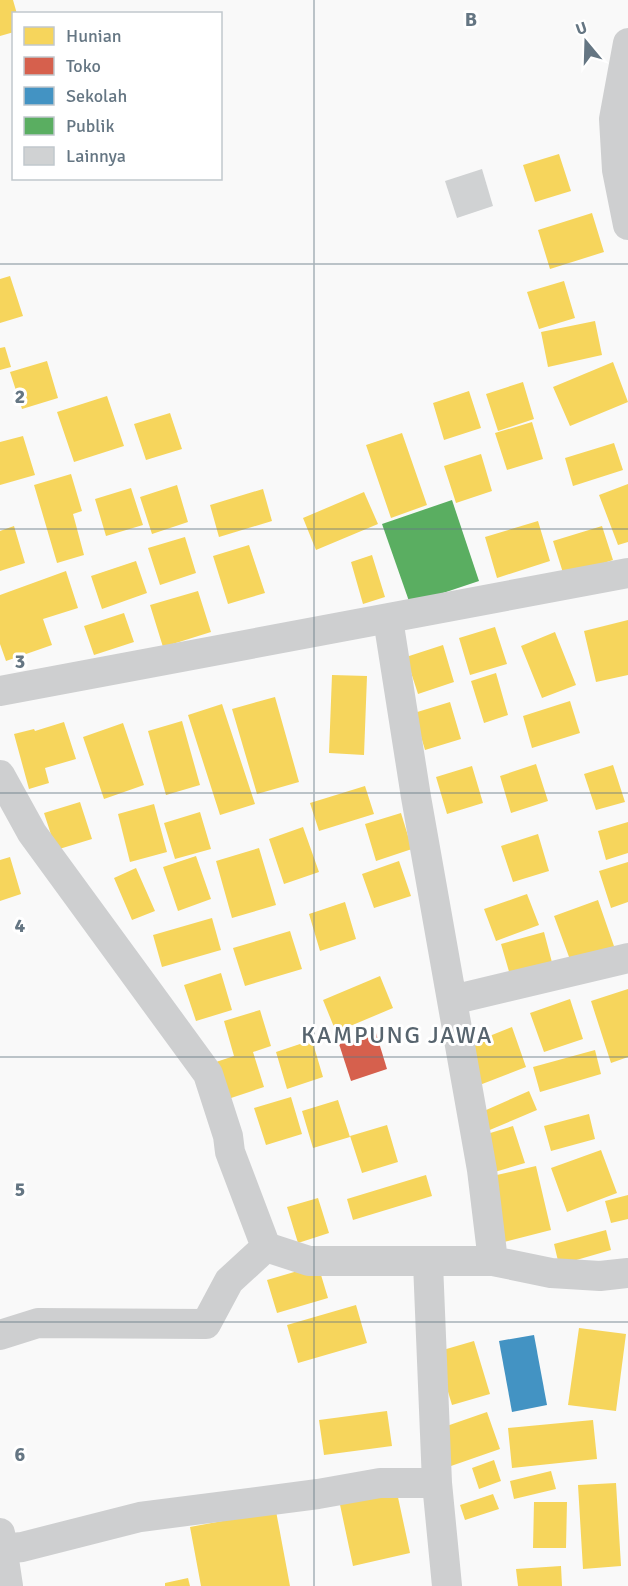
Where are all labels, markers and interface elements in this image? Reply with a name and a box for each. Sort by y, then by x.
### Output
text: B [465,7,477,32]
legend [12,12,222,180]
north arrow [556,12,616,72]
text: U [573,18,590,40]
text: Hunian [66,25,122,47]
text: Toko [66,55,101,77]
text: Sekolah [66,85,127,107]
text: Publik [66,115,114,137]
text: Lainnya [66,145,126,167]
text: 2 [15,384,25,409]
text: 3 [15,649,25,674]
text: 4 [15,913,26,938]
district label: KAMPUNG JAWA [301,1020,493,1050]
text: 5 [15,1177,25,1202]
text: 6 [15,1442,26,1467]

